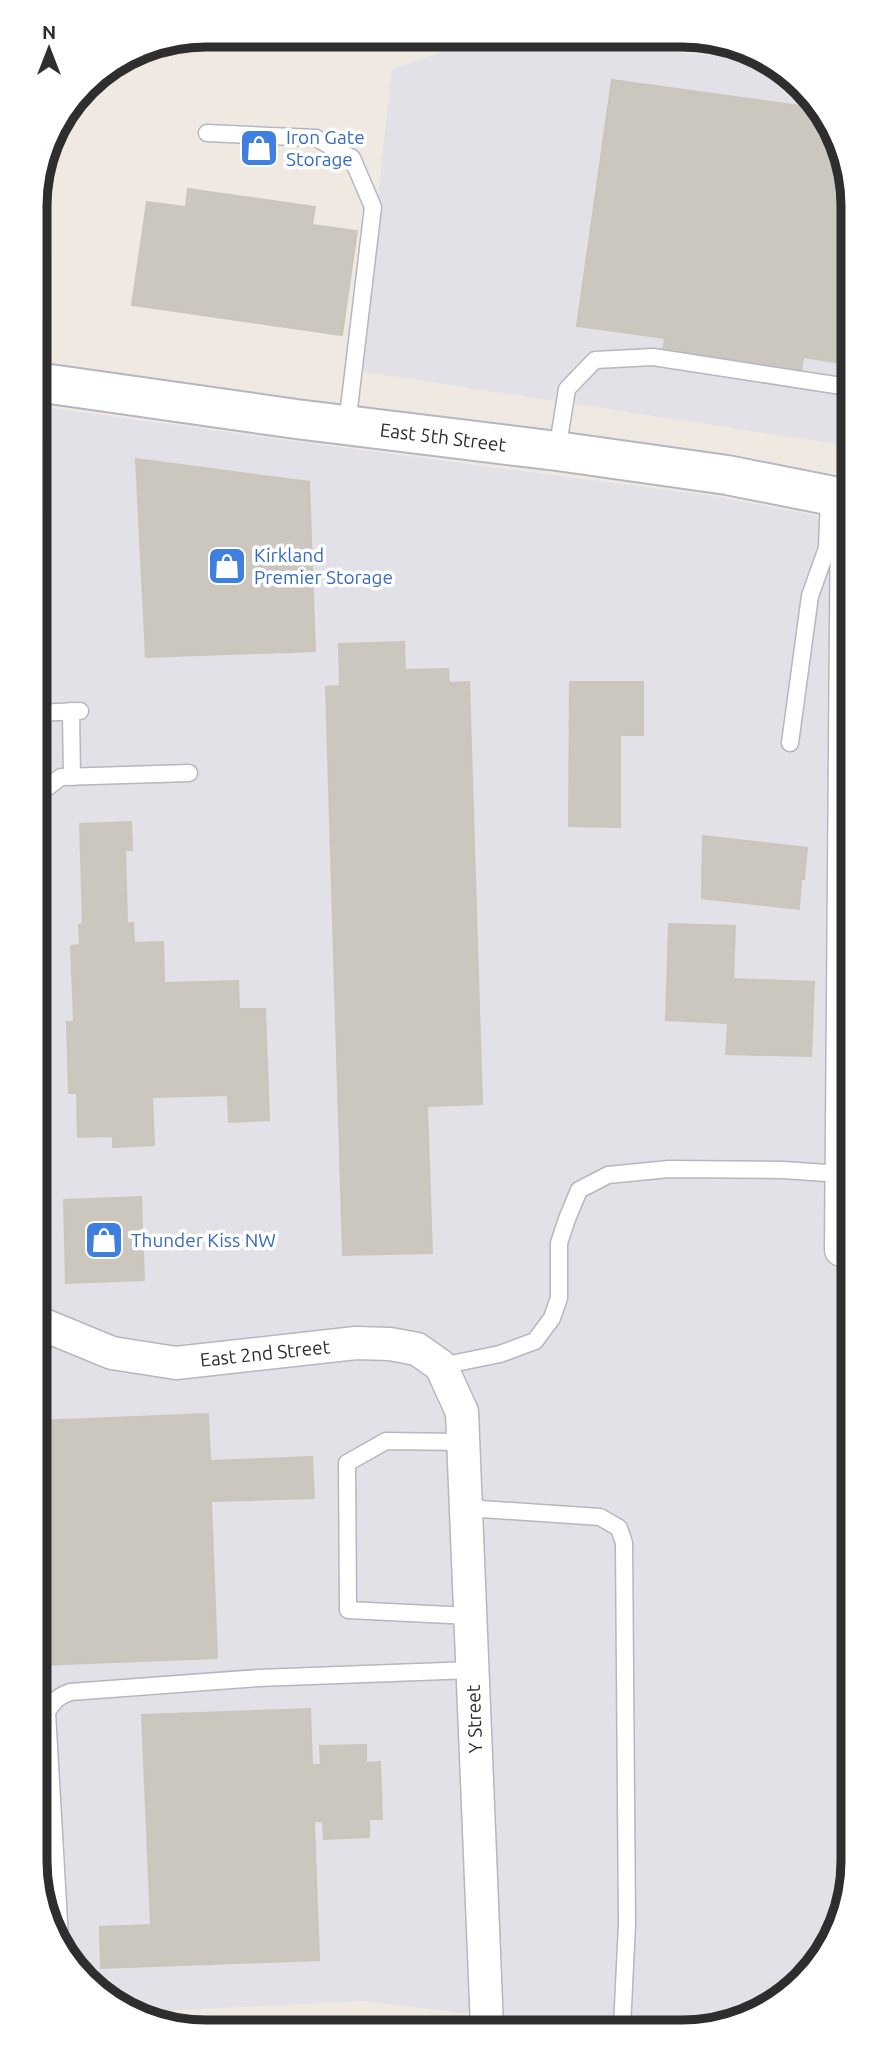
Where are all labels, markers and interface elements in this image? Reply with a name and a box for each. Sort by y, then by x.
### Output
north arrow [14,14,84,84]
text: N [42,21,56,43]
place label: Iron Gate Storage [286,126,365,170]
shop icon: Iron Gate Storage [238,127,280,169]
street label: East 5th Street [379,418,508,456]
place label: Kirkland Premier Storage [254,544,393,588]
shop icon: Kirkland Premier Storage [206,545,248,587]
shop icon: Thunder Kiss NW [83,1219,125,1261]
place label: Thunder Kiss NW [131,1229,276,1251]
street label: East 2nd Street [199,1335,332,1371]
street label: Y Street [462,1684,486,1754]

